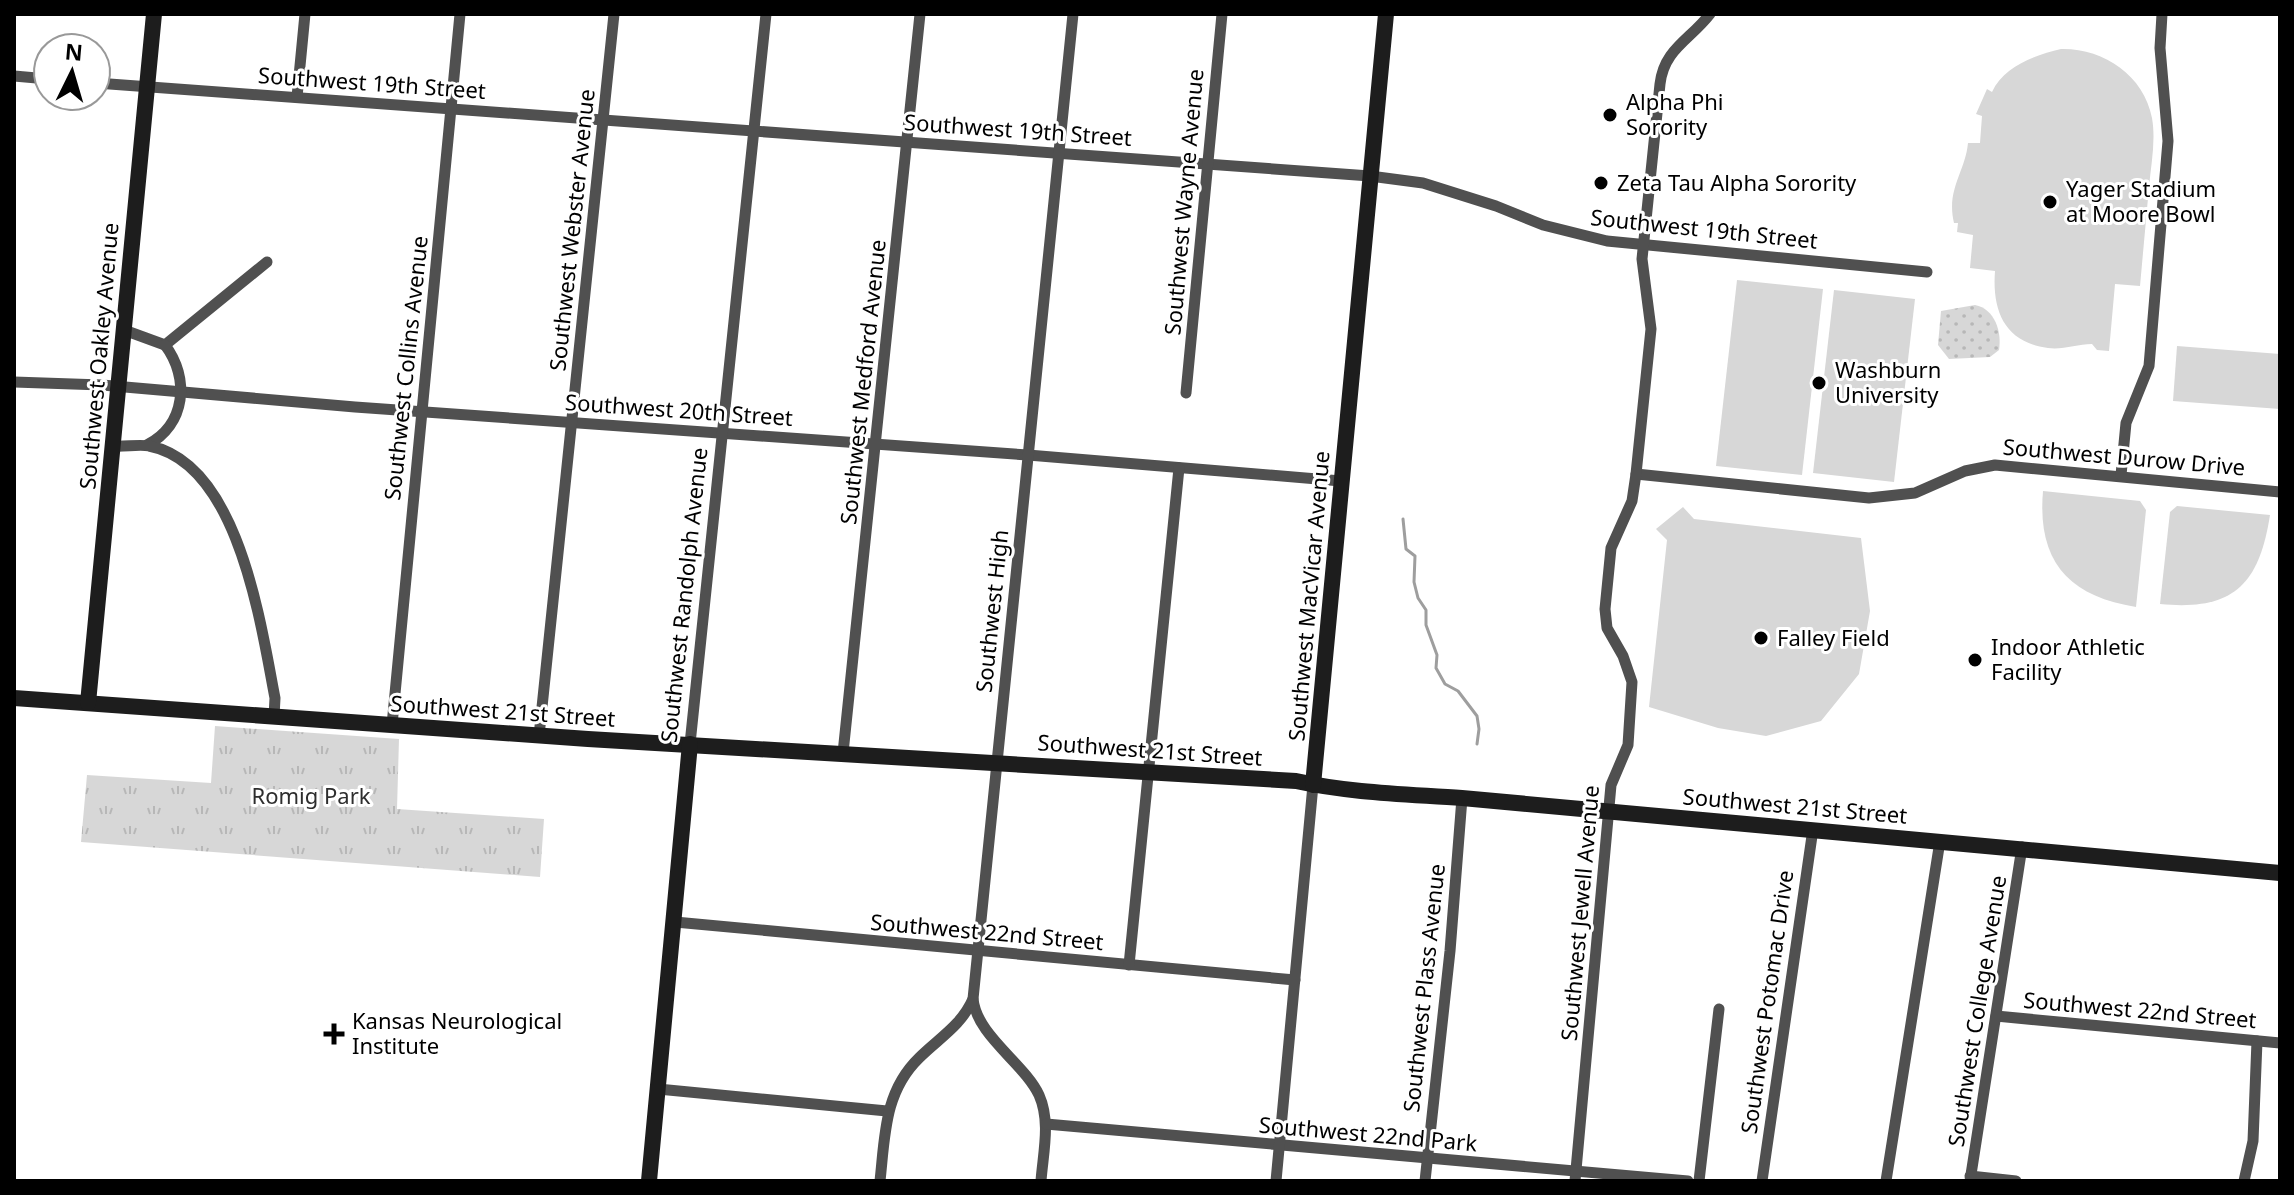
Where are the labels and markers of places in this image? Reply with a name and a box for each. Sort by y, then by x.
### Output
place label: Alpha Phi Sorority [1626,86,1724,141]
marker: Alpha Phi Sorority [1601,106,1619,124]
place label: Zeta Tau Alpha Sorority [1617,167,1857,197]
place label: Yager Stadium at Moore Bowl [2066,173,2216,228]
marker: Zeta Tau Alpha Sorority [1592,174,1610,192]
marker: Yager Stadium at Moore Bowl [2041,193,2059,211]
place label: Washburn University [1835,354,1941,409]
marker: Washburn University [1810,374,1828,392]
place label: Falley Field [1777,622,1890,652]
marker: Falley Field [1752,629,1770,647]
place label: Indoor Athletic Facility [1991,631,2145,686]
marker: Indoor Athletic Facility [1966,651,1984,669]
place label: Kansas Neurological Institute [352,1005,562,1060]
marker: Kansas Neurological Institute [323,1023,345,1045]

